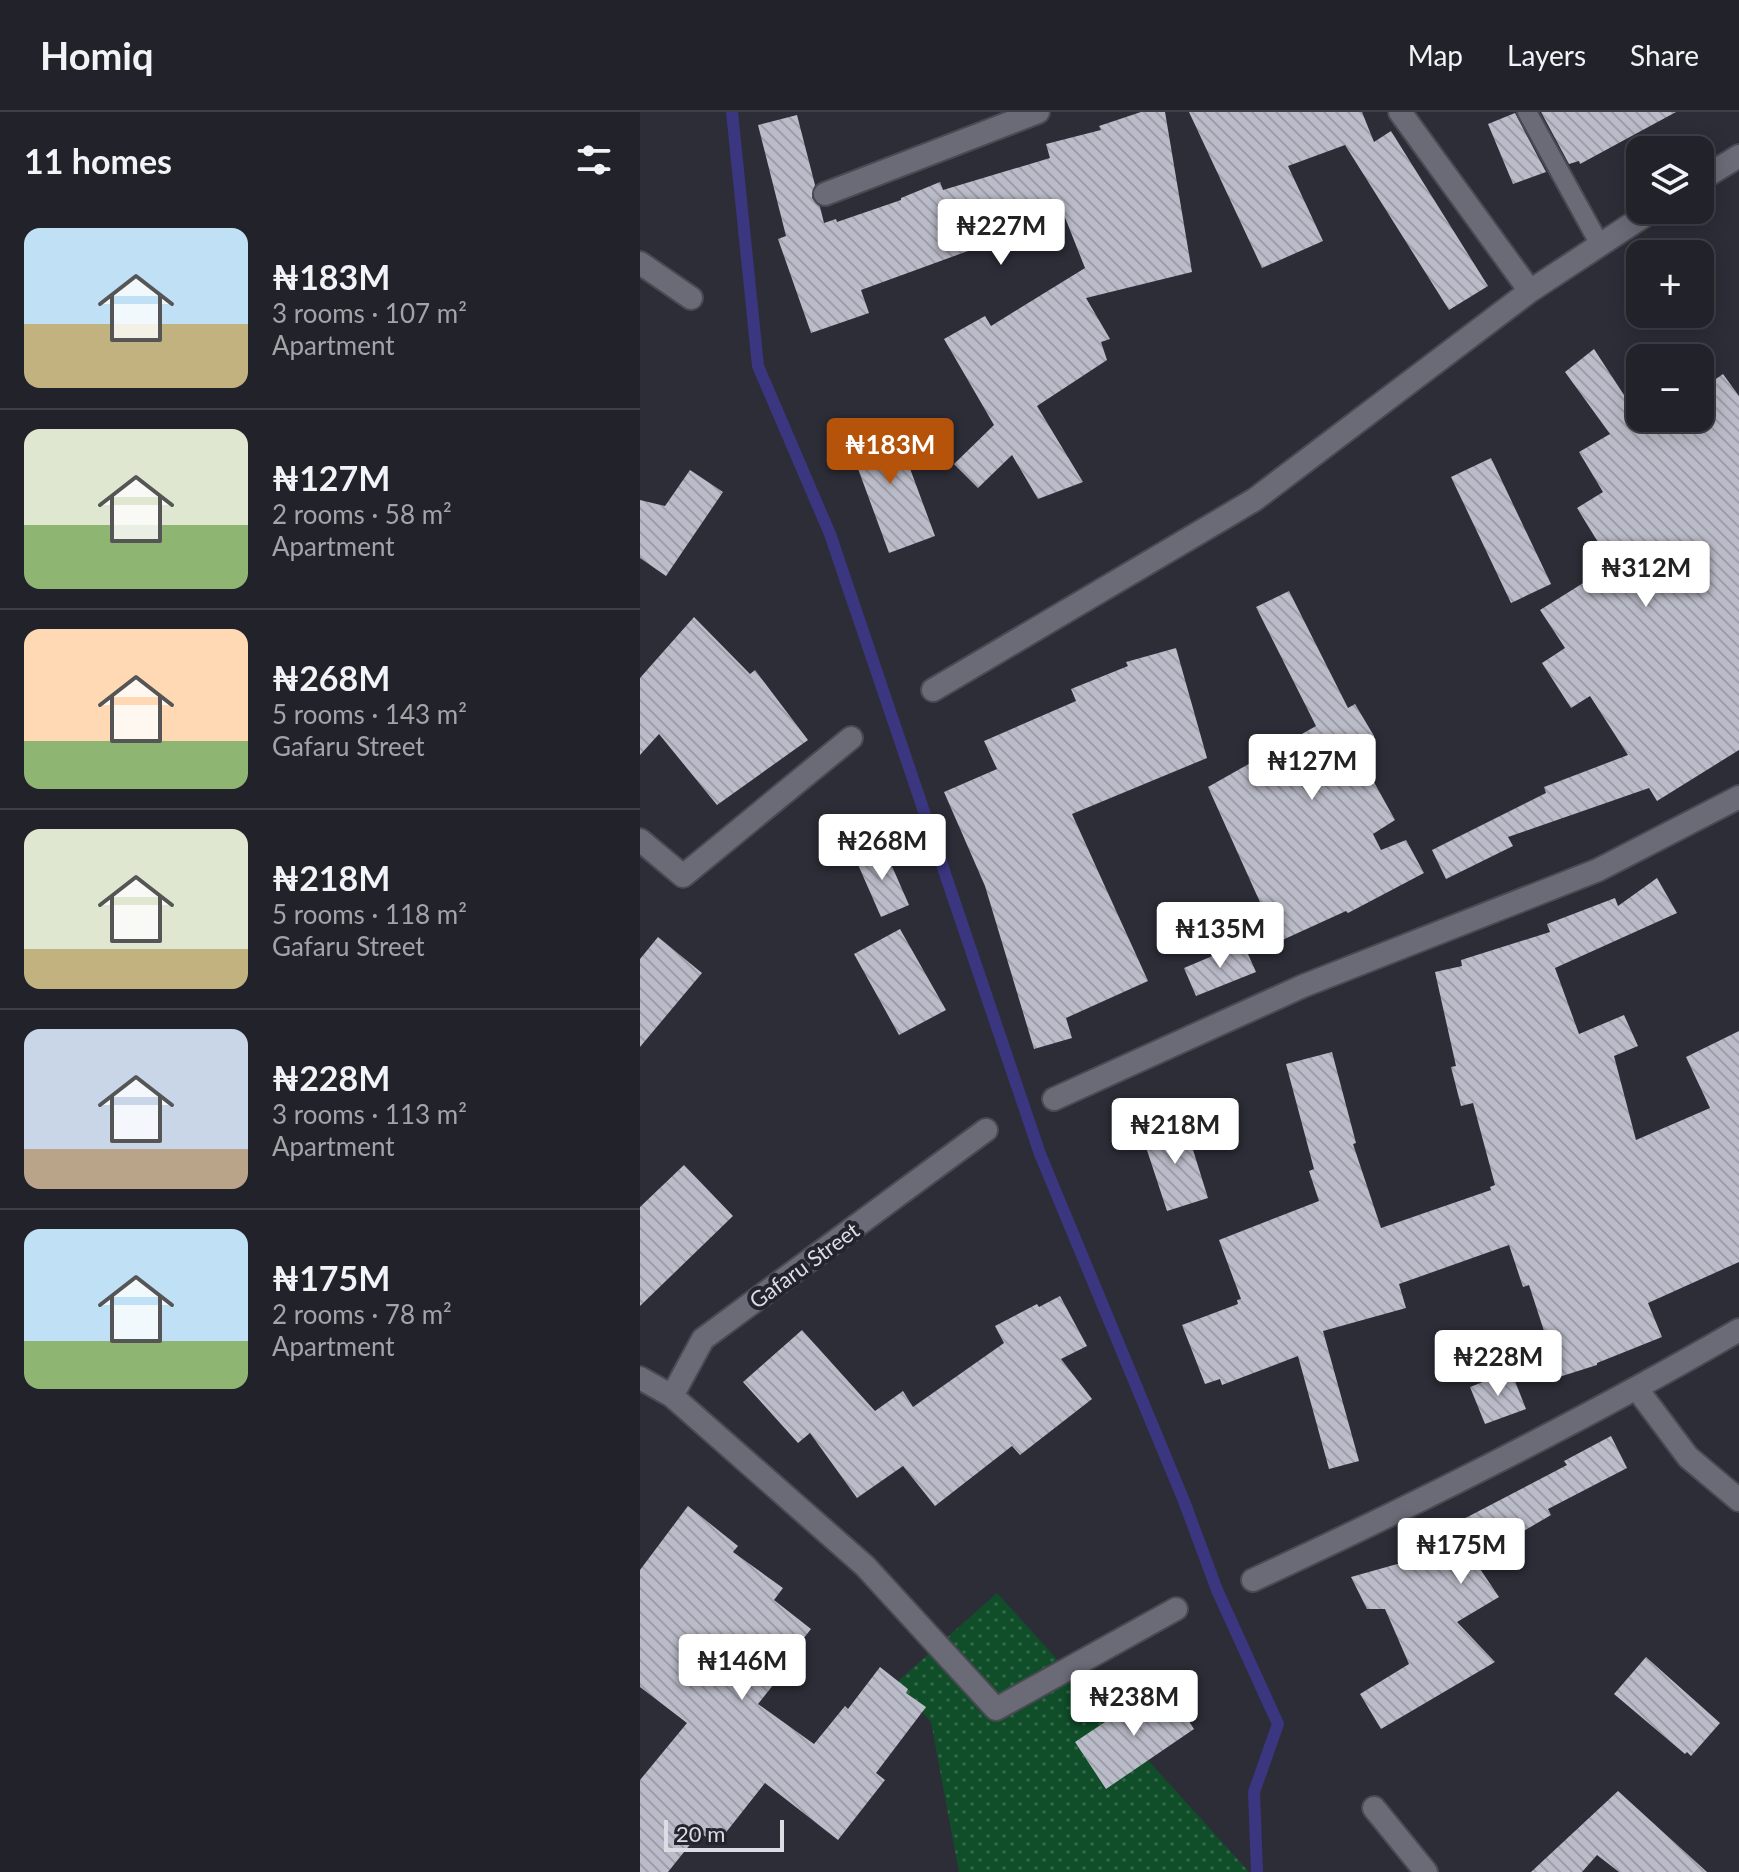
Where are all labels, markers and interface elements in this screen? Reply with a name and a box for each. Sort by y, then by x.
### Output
text: Homiq [40,32,154,78]
text: Map [1408,38,1463,72]
text: Layers [1507,38,1586,72]
text: Share [1630,38,1699,72]
map controls [1626,136,1714,432]
button: layers [1626,136,1714,224]
icon: filters [572,138,616,182]
text: 11 homes [24,140,172,181]
pin: ₦227M [945,199,1057,267]
text: ₦227M [956,209,1046,241]
button: + [1626,240,1714,328]
text: ₦183M [272,256,390,297]
icon: home [88,260,184,356]
text: 3 rooms · 107 m² [272,297,467,329]
text: Apartment [272,329,395,361]
button: − [1626,344,1714,432]
pin: ₦183M [834,418,946,486]
text: ₦183M [845,428,935,460]
text: ₦127M [272,457,390,498]
icon: home [88,461,184,557]
text: 2 rooms · 58 m² [272,498,452,530]
text: Apartment [272,530,395,562]
pin: ₦312M [1590,541,1702,609]
text: ₦312M [1601,551,1691,583]
text: ₦268M [272,657,390,698]
icon: home [88,661,184,757]
text: 5 rooms · 143 m² [272,698,467,730]
text: Gafaru Street [272,730,425,762]
pin: ₦127M [1256,734,1368,802]
text: ₦127M [1267,744,1357,776]
pin: ₦268M [826,814,938,882]
text: ₦268M [837,824,927,856]
text: ₦218M [272,857,390,898]
icon: home [88,861,184,957]
text: 5 rooms · 118 m² [272,898,467,930]
pin: ₦135M [1164,902,1276,970]
text: ₦135M [1175,912,1265,944]
text: Gafaru Street [272,930,425,962]
text: ₦228M [272,1057,390,1098]
icon: home [88,1061,184,1157]
text: 3 rooms · 113 m² [272,1098,467,1130]
pin: ₦218M [1119,1098,1231,1166]
text: ₦218M [1130,1108,1220,1140]
text: Apartment [272,1130,395,1162]
street label: Gafaru Street [744,1216,864,1314]
text: ₦175M [272,1257,390,1298]
icon: home [88,1261,184,1357]
text: 2 rooms · 78 m² [272,1298,452,1330]
text: Apartment [272,1330,395,1362]
pin: ₦228M [1442,1330,1554,1398]
text: ₦228M [1453,1340,1543,1372]
pin: ₦175M [1405,1518,1517,1586]
text: ₦175M [1416,1528,1506,1560]
pin: ₦146M [686,1634,798,1702]
text: ₦146M [697,1644,787,1676]
pin: ₦238M [1078,1670,1190,1738]
text: ₦238M [1089,1680,1179,1712]
scale bar [664,1816,784,1852]
text: 20 m [676,1820,725,1847]

